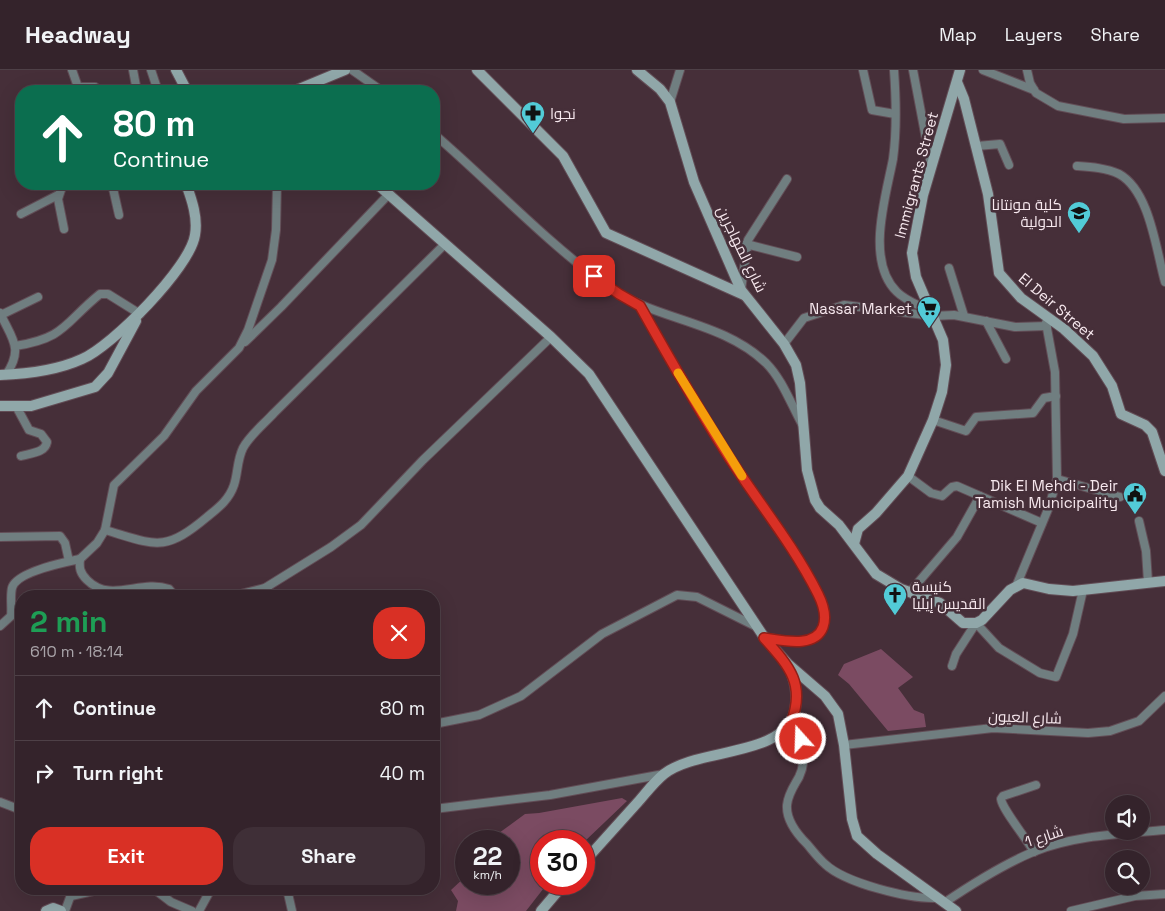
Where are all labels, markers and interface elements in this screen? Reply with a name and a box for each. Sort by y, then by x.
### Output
text: Headway [25,19,131,50]
text: Map [939,23,977,46]
text: Layers [1005,23,1062,46]
text: Share [1090,23,1140,46]
pharmacy icon: نجوا [520,100,546,134]
text: 80 m [113,102,195,146]
place label: نجوا [550,104,576,123]
icon: ahead [30,105,95,170]
street label: Immigrants Street [890,110,942,240]
text: Continue [113,145,209,173]
place label: كلية مونتانا الدولية [992,195,1062,231]
school or university icon: كلية مونتانا الدولية [1066,200,1092,234]
street label: شارع المهاجرين [711,203,771,296]
pin [573,255,615,297]
icon: arrive [580,262,608,290]
street label: El Deir Street [1015,269,1099,343]
supermarket icon: Nassar Market [916,295,942,329]
place label: Nassar Market [809,299,912,318]
place label: Dik El Mehdi - Deir Tamish Municipality [975,476,1118,512]
public building icon: Dik El Mehdi - Deir Tamish Municipality [1122,481,1148,515]
place label: كنيسة القديس إيليا [912,577,986,614]
church icon: كنيسة القديس إيليا [882,582,908,616]
text: 2 min [30,602,108,641]
button: close [373,607,425,659]
text: 610 m · 18:14 [30,641,123,662]
icon: ahead [30,694,58,722]
text: Continue [73,696,156,721]
text: 80 m [380,696,425,721]
street label: شارع العيون [988,706,1062,730]
position arrow [774,712,826,764]
icon: right [30,759,58,787]
text: Turn right [73,761,163,786]
text: 40 m [380,761,425,786]
map controls [1105,795,1150,895]
button: sound [1105,795,1150,840]
street label: شارع 1 [1022,821,1066,853]
button: Exit [30,827,223,885]
button: Share [233,827,425,885]
speed limit sign: 30 [530,830,595,895]
text: 22 [473,840,502,872]
button: search [1105,850,1150,895]
text: km/h [473,867,502,883]

